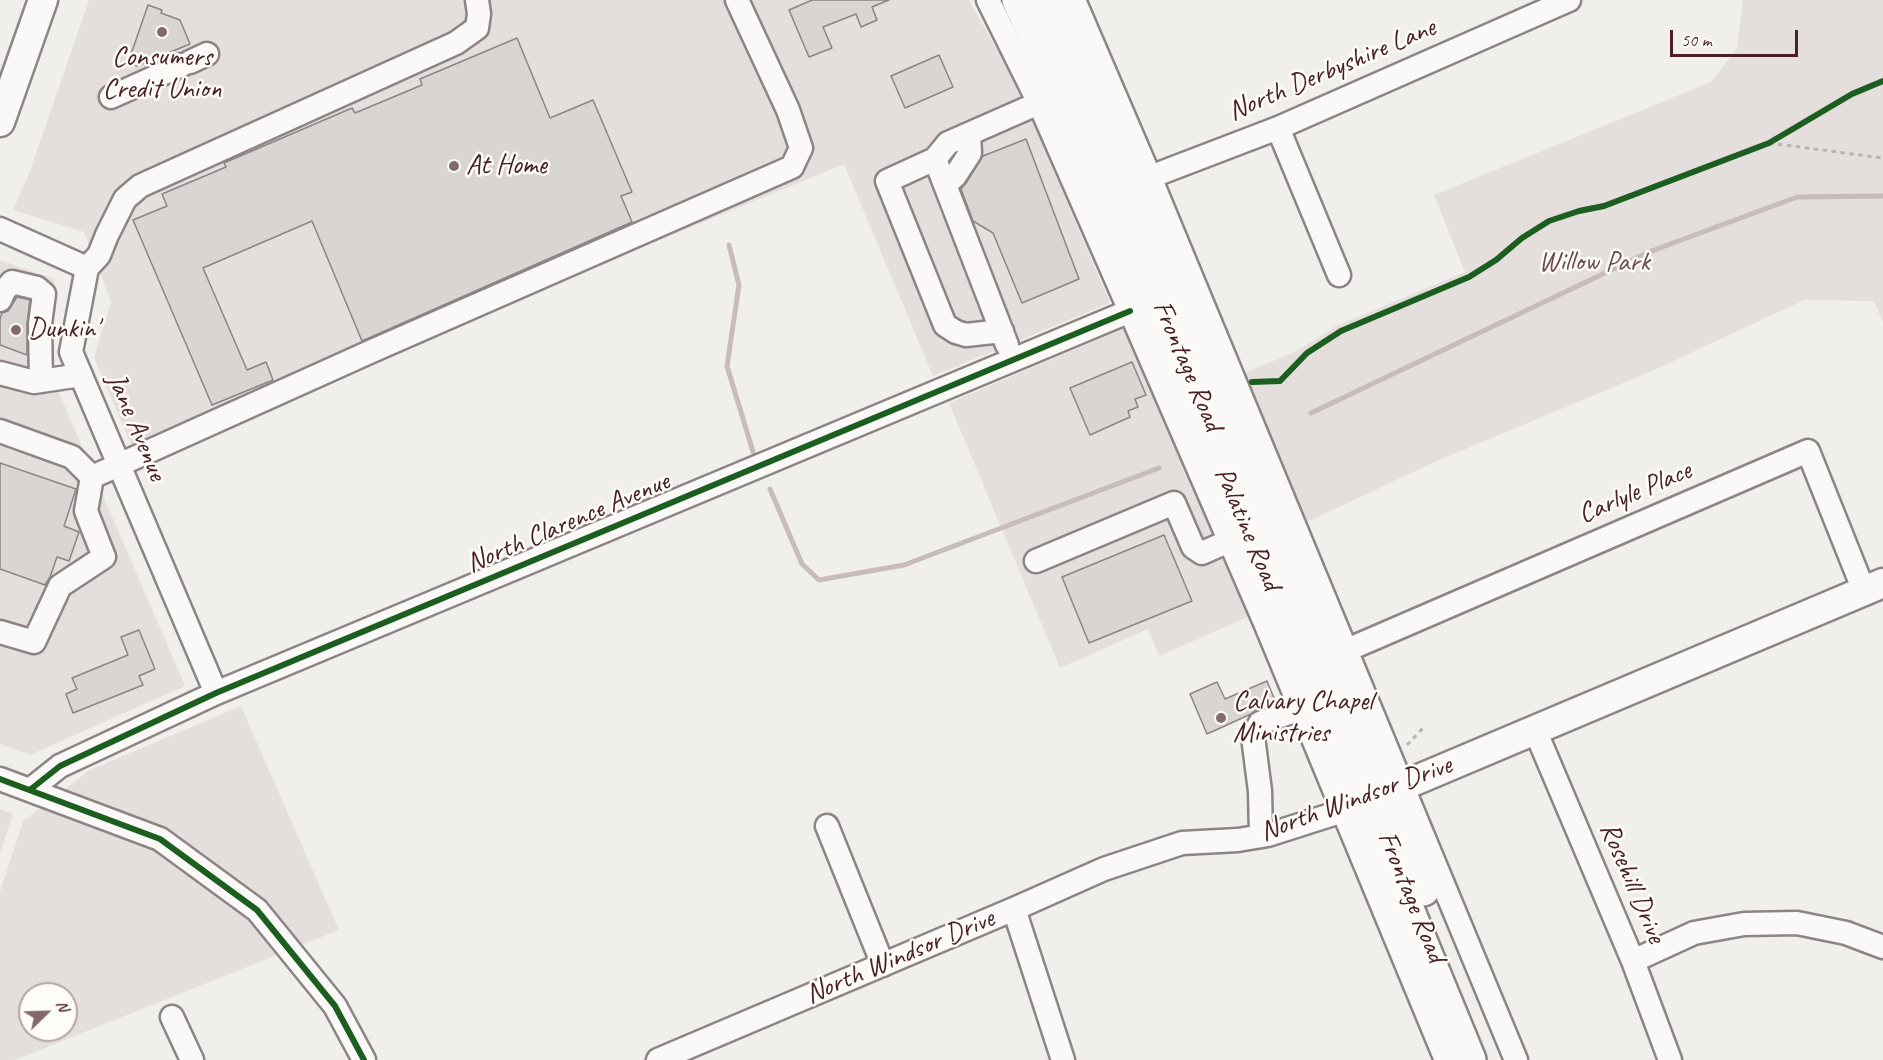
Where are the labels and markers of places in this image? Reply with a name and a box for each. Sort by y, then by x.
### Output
marker: Consumers Credit Union [155,25,169,39]
place label: Consumers Credit Union [103,41,221,107]
place label: At Home [466,149,547,183]
marker: At Home [447,159,461,173]
place label: Dunkin' [28,313,98,347]
marker: Dunkin' [9,323,23,337]
place label: Calvary Chapel Ministries [1233,685,1373,751]
marker: Calvary Chapel Ministries [1214,711,1228,725]

